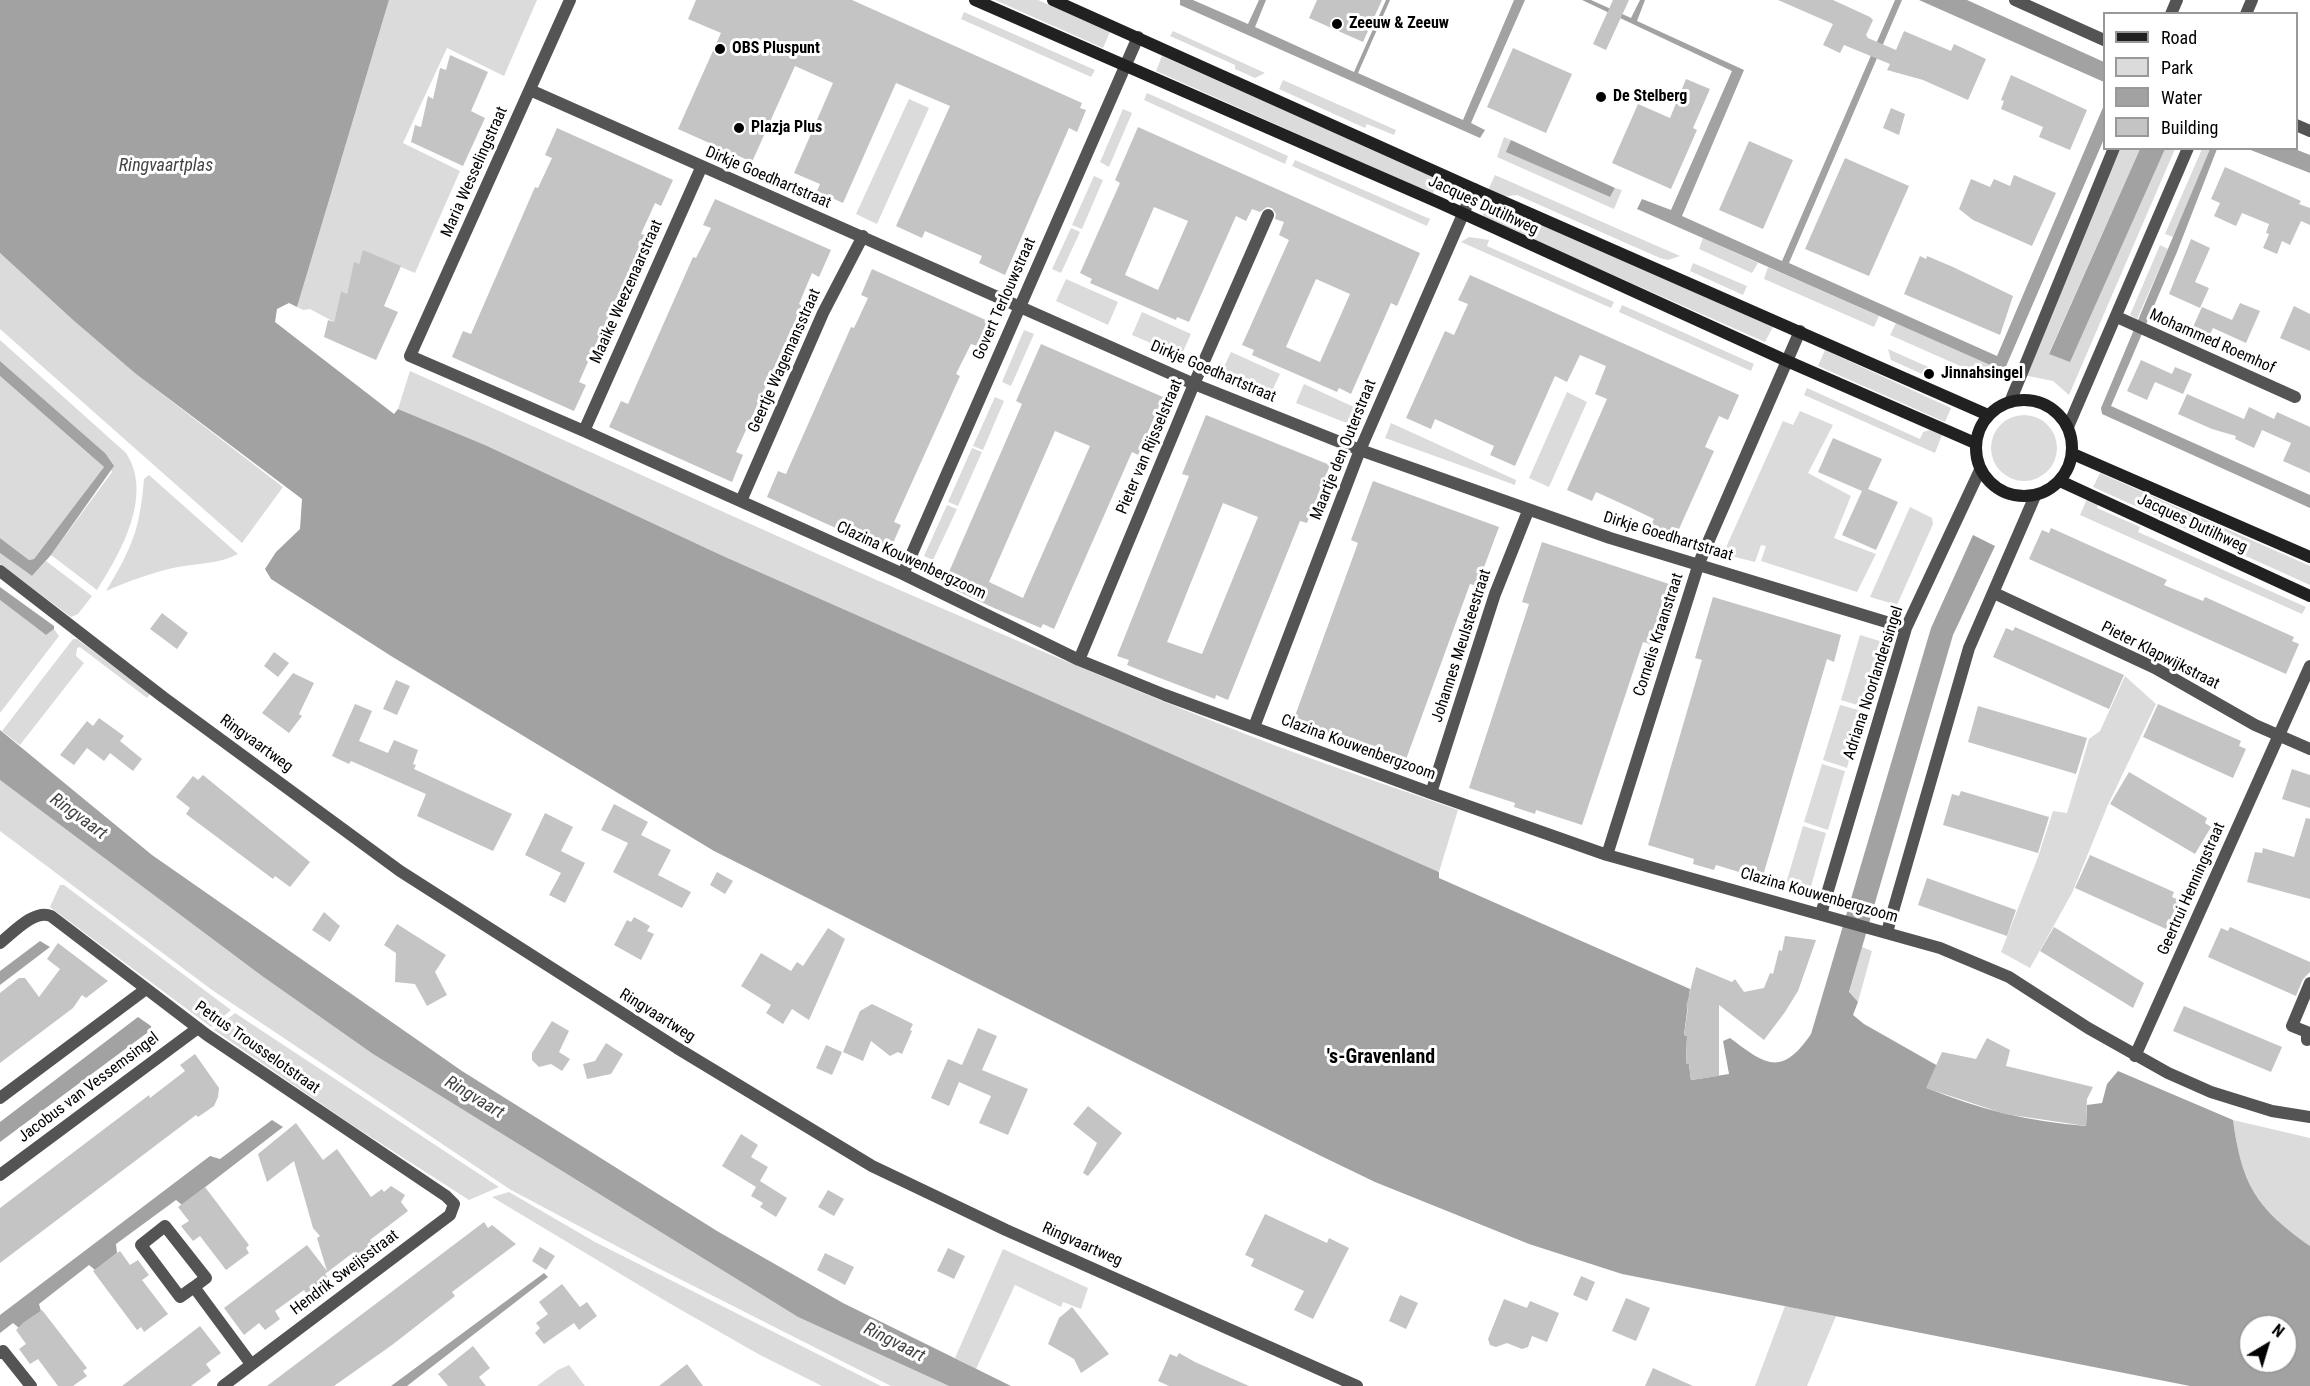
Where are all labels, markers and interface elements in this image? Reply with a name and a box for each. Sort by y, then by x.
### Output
legend [2103,12,2298,150]
place label: Zeeuw & Zeeuw [1349,14,1449,34]
marker: Zeeuw & Zeeuw [1330,17,1344,31]
text: Road [2161,27,2197,48]
place label: OBS Pluspunt [732,39,820,59]
marker: OBS Pluspunt [713,42,727,56]
text: Park [2161,57,2193,78]
place label: De Stelberg [1613,87,1687,107]
text: Water [2161,87,2202,108]
marker: De Stelberg [1594,90,1608,104]
street label: Maria Wesselingstraat [438,104,512,240]
text: Building [2161,117,2218,138]
place label: Plazja Plus [751,118,822,138]
marker: Plazja Plus [732,121,746,135]
street label: Dirkje Goedhartstraat [702,143,834,213]
water label: Ringvaartplas [119,155,213,177]
street label: Jacques Dutilhweg [1425,172,1541,240]
street label: Maaike Weezenaarstraat [587,217,667,367]
street label: Govert Terlouwstraat [969,235,1041,363]
street label: Geertje Wagemansstraat [745,286,825,436]
street label: Mohammed Roemhof [2146,306,2278,378]
street label: Dirkje Goedhartstraat [1147,337,1279,407]
place label: Jinnahsingel [1941,364,2023,384]
marker: Jinnahsingel [1922,367,1936,381]
street label: Pieter van Rijsselstraat [1113,377,1187,517]
street label: Maartje den Outerstraat [1307,377,1381,523]
street label: Jacques Dutilhweg [2134,490,2250,558]
street label: Dirkje Goedhartstraat [1601,508,1735,566]
street label: Clazina Kouwenbergzoom [833,518,989,604]
street label: Johannes Meulsteestraat [1428,567,1496,725]
street label: Cornelis Kraanstraat [1630,571,1688,699]
street label: Adriana Noorlandersingel [1840,604,1908,762]
street label: Pieter Klapwijkstraat [2098,618,2222,694]
street label: Ringvaartweg [216,711,296,777]
street label: Clazina Kouwenbergzoom [1278,711,1438,785]
water label: Ringvaart [45,789,111,845]
street label: Geertrui Henningstraat [2154,820,2230,958]
street label: Clazina Kouwenbergzoom [1738,864,1900,928]
street label: Ringvaartweg [616,985,698,1047]
street label: Petrus Trousselotstraat [191,998,323,1098]
street label: Jacobus van Vessemsingel [15,1029,163,1147]
district label: 's-Gravenland [1327,1046,1435,1070]
water label: Ringvaart [440,1072,508,1124]
street label: Ringvaartweg [1039,1219,1125,1271]
street label: Hendrik Sweijsstraat [287,1226,403,1320]
north arrow [2238,1314,2298,1374]
water label: Ringvaart [860,1319,928,1367]
text: N [2268,1320,2288,1341]

